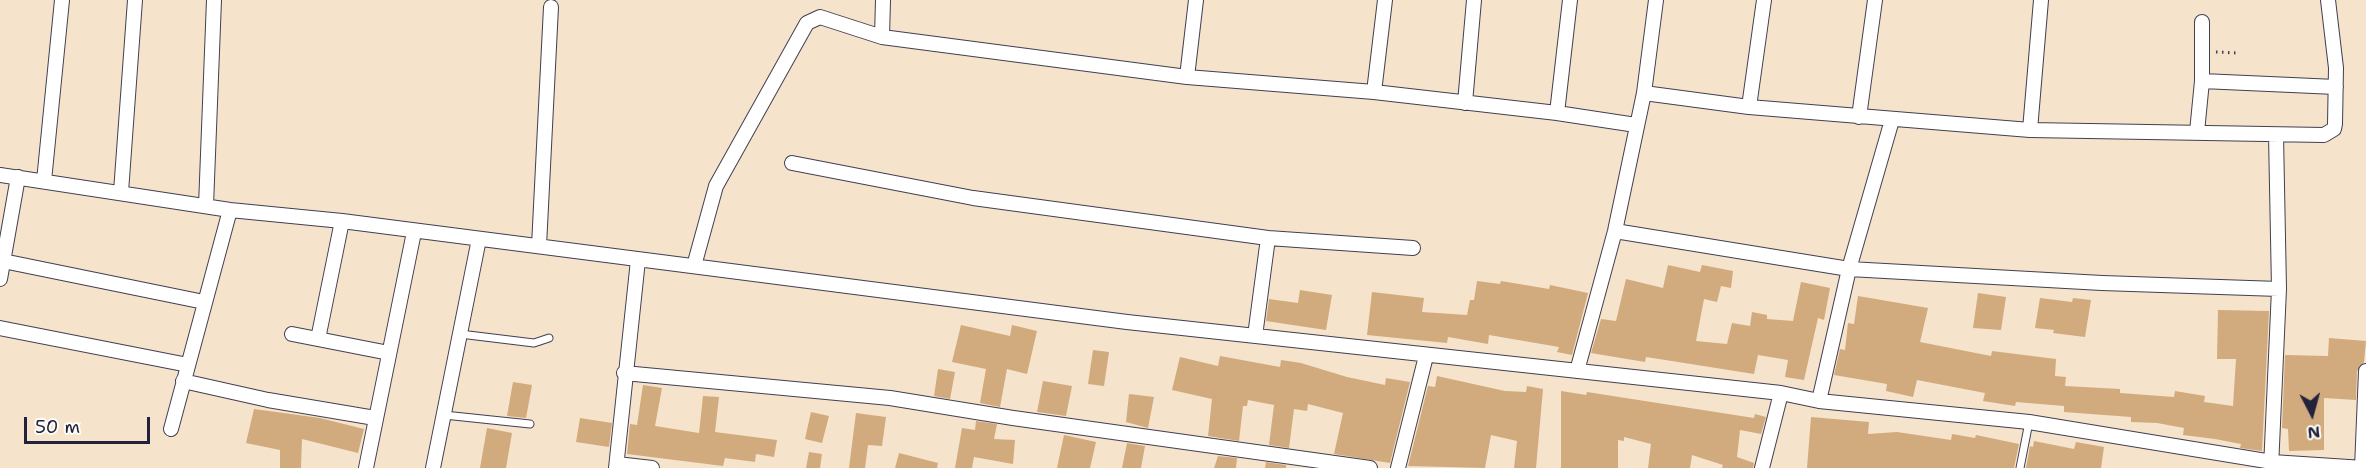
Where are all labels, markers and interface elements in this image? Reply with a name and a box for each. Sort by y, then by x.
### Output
north arrow [2282,384,2342,444]
scale bar [27,405,153,443]
text: 50 m [35,415,80,439]
text: N [2307,421,2321,444]

